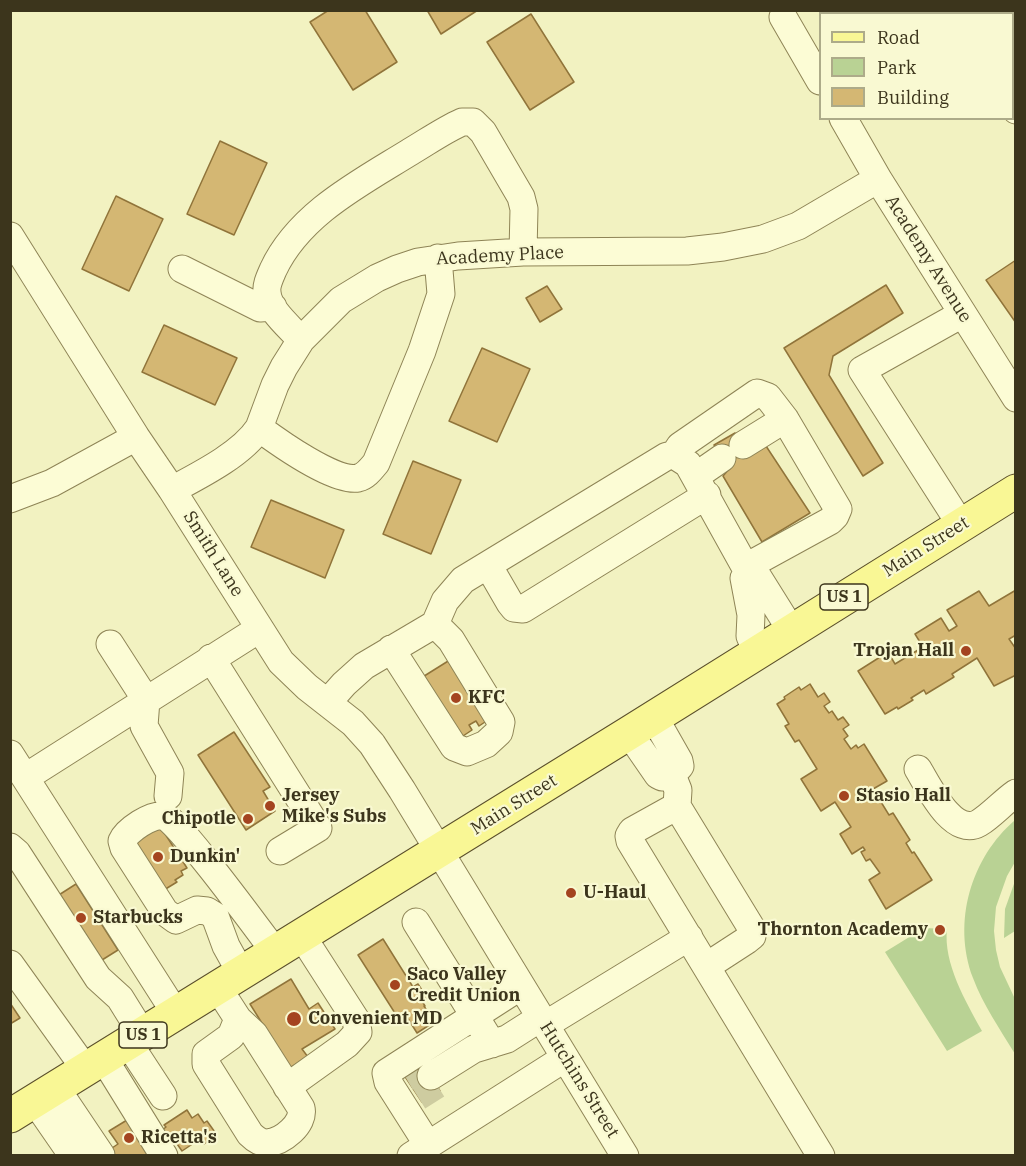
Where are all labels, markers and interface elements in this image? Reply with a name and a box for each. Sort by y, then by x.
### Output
legend [819,12,1014,120]
text: Road [877,26,920,49]
text: Park [877,56,916,79]
text: Building [877,86,949,109]
street label: Academy Avenue [880,191,976,327]
street label: Academy Place [436,242,564,270]
street label: Smith Lane [178,507,248,601]
street label: Main Street [879,512,973,582]
road number: US 1 [820,584,868,610]
place label: Trojan Hall [853,640,954,662]
marker: Trojan Hall [959,644,973,658]
place label: KFC [468,687,505,709]
marker: KFC [449,691,463,705]
street label: Main Street [467,770,561,840]
place label: Jersey Mike's Subs [282,785,386,828]
place label: Stasio Hall [856,785,951,807]
marker: Stasio Hall [837,789,851,803]
marker: Jersey Mike's Subs [263,799,277,813]
place label: Chipotle [162,808,236,830]
marker: Chipotle [241,812,255,826]
place label: Dunkin' [170,846,240,868]
marker: Dunkin' [151,850,165,864]
place label: U-Haul [583,882,646,904]
marker: U-Haul [564,886,578,900]
place label: Starbucks [93,907,183,929]
marker: Starbucks [74,911,88,925]
place label: Thornton Academy [758,919,928,941]
marker: Thornton Academy [933,923,947,937]
place label: Saco Valley Credit Union [407,964,520,1006]
marker: Saco Valley Credit Union [388,978,402,992]
place label: Convenient MD [308,1008,443,1030]
marker: Convenient MD [285,1010,303,1028]
street label: Hutchins Street [535,1018,623,1142]
road number: US 1 [119,1022,167,1048]
place label: Ricetta's [141,1127,217,1149]
marker: Ricetta's [122,1131,136,1145]

